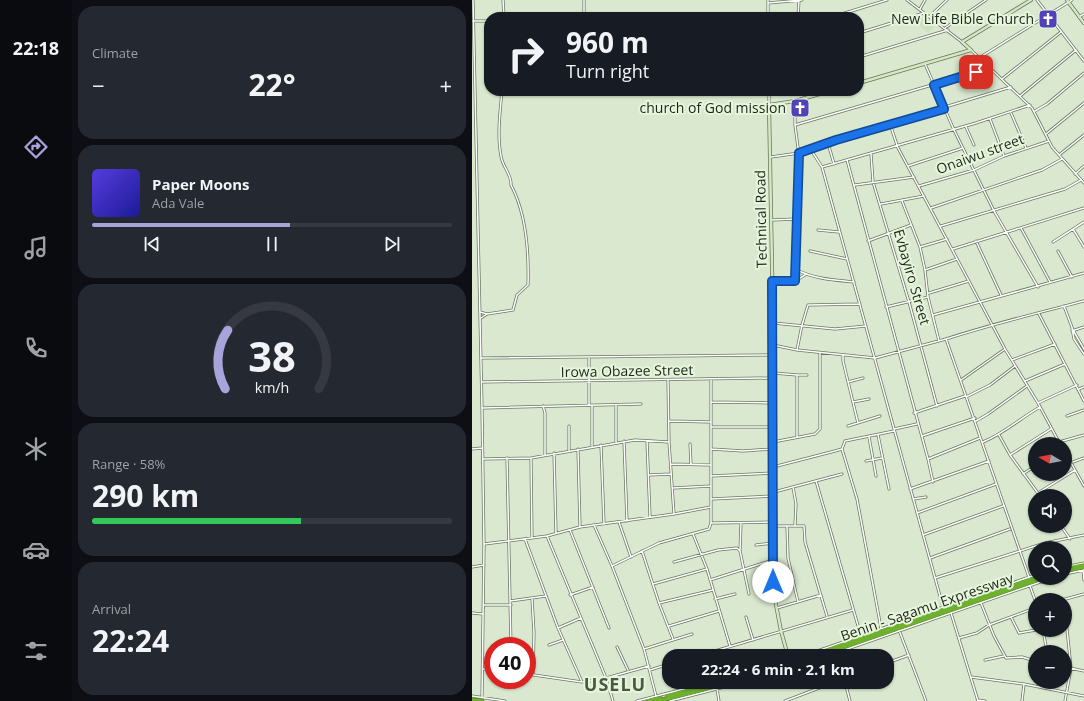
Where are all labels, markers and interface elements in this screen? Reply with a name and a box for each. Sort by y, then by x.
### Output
church icon: New Life Bible Church [1037,8,1059,30]
place label: New Life Bible Church [891,9,1034,28]
text: 960 m [566,23,649,61]
icon: right [500,28,552,80]
text: 22:18 [13,36,59,60]
text: Climate [92,44,138,62]
pin [959,55,993,89]
text: Turn right [566,59,649,83]
icon: arrive [965,61,987,83]
text: 22° [248,64,296,105]
text: − [92,70,105,100]
text: + [439,70,452,100]
church icon: church of God mission [789,97,811,119]
place label: church of God mission [640,98,786,117]
street label: Onaiwu street [933,129,1026,178]
icon: directions [22,133,50,161]
street label: Technical Road [750,170,771,268]
text: Paper Moons [152,174,250,194]
text: Ada Vale [152,194,204,212]
street label: Evbayiro Street [890,227,935,327]
icon: previous [141,233,163,255]
icon: pause [261,233,283,255]
icon: next [381,233,403,255]
icon: music [22,234,50,262]
text: 38 [248,327,296,383]
icon: phone [22,334,50,362]
street label: Irowa Obazee Street [561,360,693,381]
text: km/h [255,377,289,396]
icon: climate [22,435,50,463]
north arrow [1028,437,1072,481]
map controls [1028,437,1072,689]
text: Range · 58% [92,455,165,473]
text: 290 km [92,475,199,516]
button: sound [1028,489,1072,533]
icon: car [22,536,50,564]
button: search [1028,541,1072,585]
position arrow [752,561,794,603]
street label: Benin - Sagamu Expressway [838,568,1017,645]
button: + [1028,593,1072,637]
text: Arrival [92,600,131,618]
text: 22:24 [92,620,169,661]
icon: filters [22,637,50,665]
speed limit sign: 40 [484,637,536,689]
button: − [1028,645,1072,689]
text: 22:24 · 6 min · 2.1 km [701,659,855,679]
district label: USELU [584,672,646,696]

